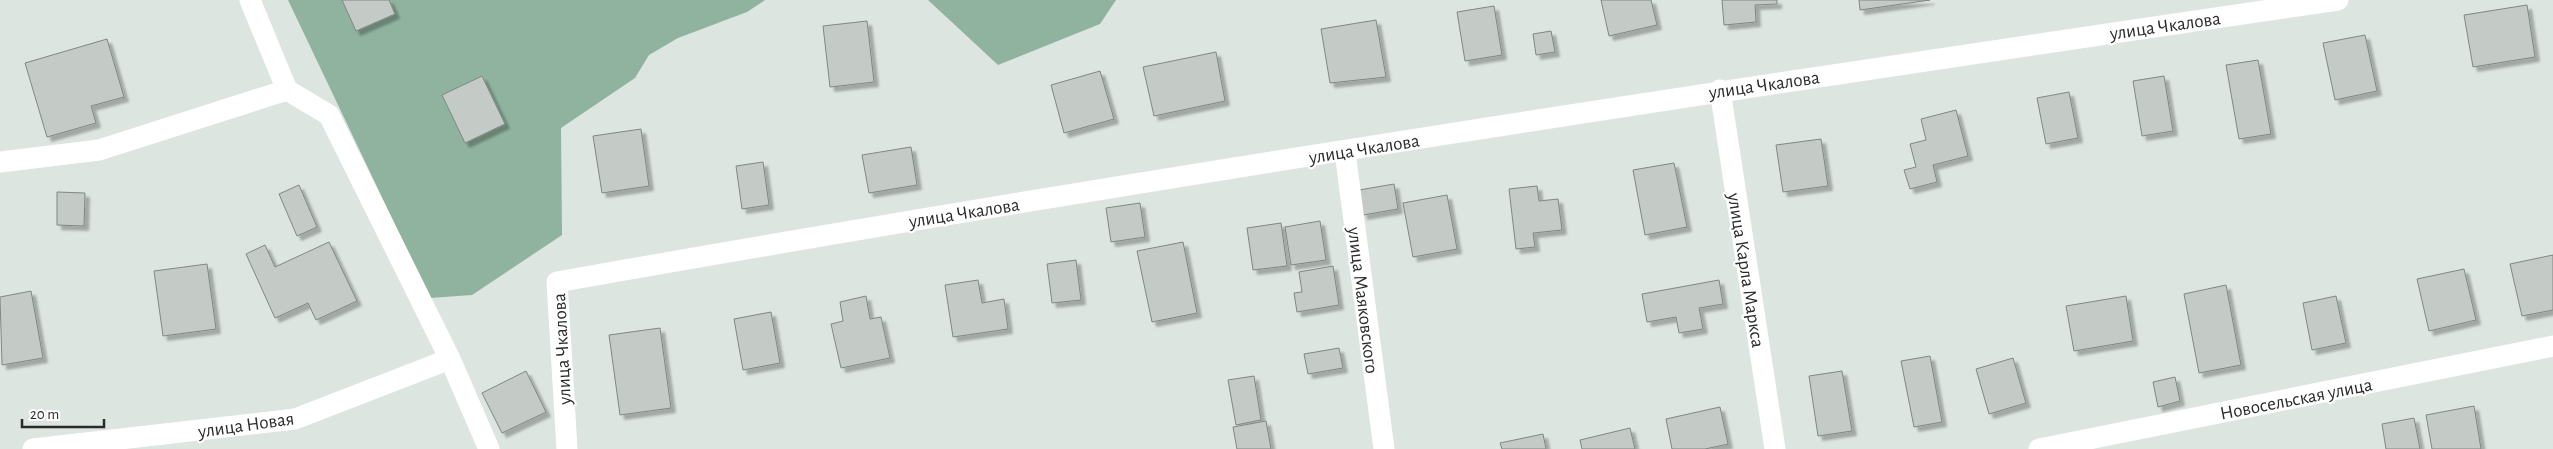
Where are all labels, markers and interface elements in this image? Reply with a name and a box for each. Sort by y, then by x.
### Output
street label: улица Чкалова [2108,9,2222,44]
street label: улица Чкалова [1707,68,1821,103]
street label: улица Чкалова [1307,131,1421,168]
street label: улица Карла Маркса [1724,191,1767,349]
street label: улица Чкалова [907,195,1021,232]
street label: улица Маяковского [1344,225,1381,375]
street label: улица Чкалова [550,292,575,406]
street label: Новосельская улица [2218,375,2374,424]
scale bar [22,396,105,428]
text: 20 m [30,407,59,422]
street label: улица Новая [196,409,295,442]

